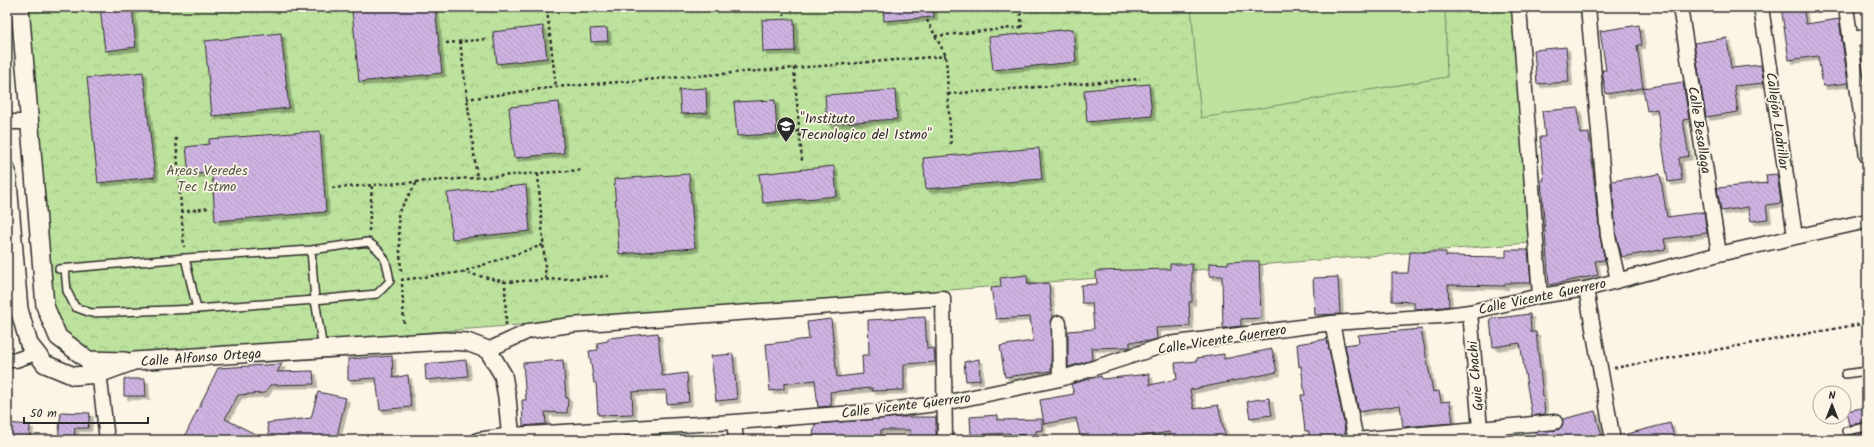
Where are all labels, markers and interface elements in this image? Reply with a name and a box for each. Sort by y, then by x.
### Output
street label: Callejón Ladrillar [1759,71,1795,173]
street label: Calle Besallaga [1681,85,1717,175]
place label: "Instituto Tecnologico del Istmo" [800,108,932,146]
school or university icon: "Instituto Tecnologico del Istmo" [775,115,797,143]
park label: Areas Veredes Tec Istmo [166,160,248,198]
street label: Calle Vicente Guerrero [1476,273,1608,321]
street label: Calle Vicente Guerrero [1156,319,1288,361]
street label: Guie Chachi [1462,339,1490,412]
street label: Calle Alfonso Ortega [140,343,262,373]
north arrow [1812,385,1852,425]
street label: Calle Vicente Guerrero [840,387,972,425]
text: N [1829,387,1836,405]
scale bar [24,399,148,425]
text: 50 m [30,404,57,423]

